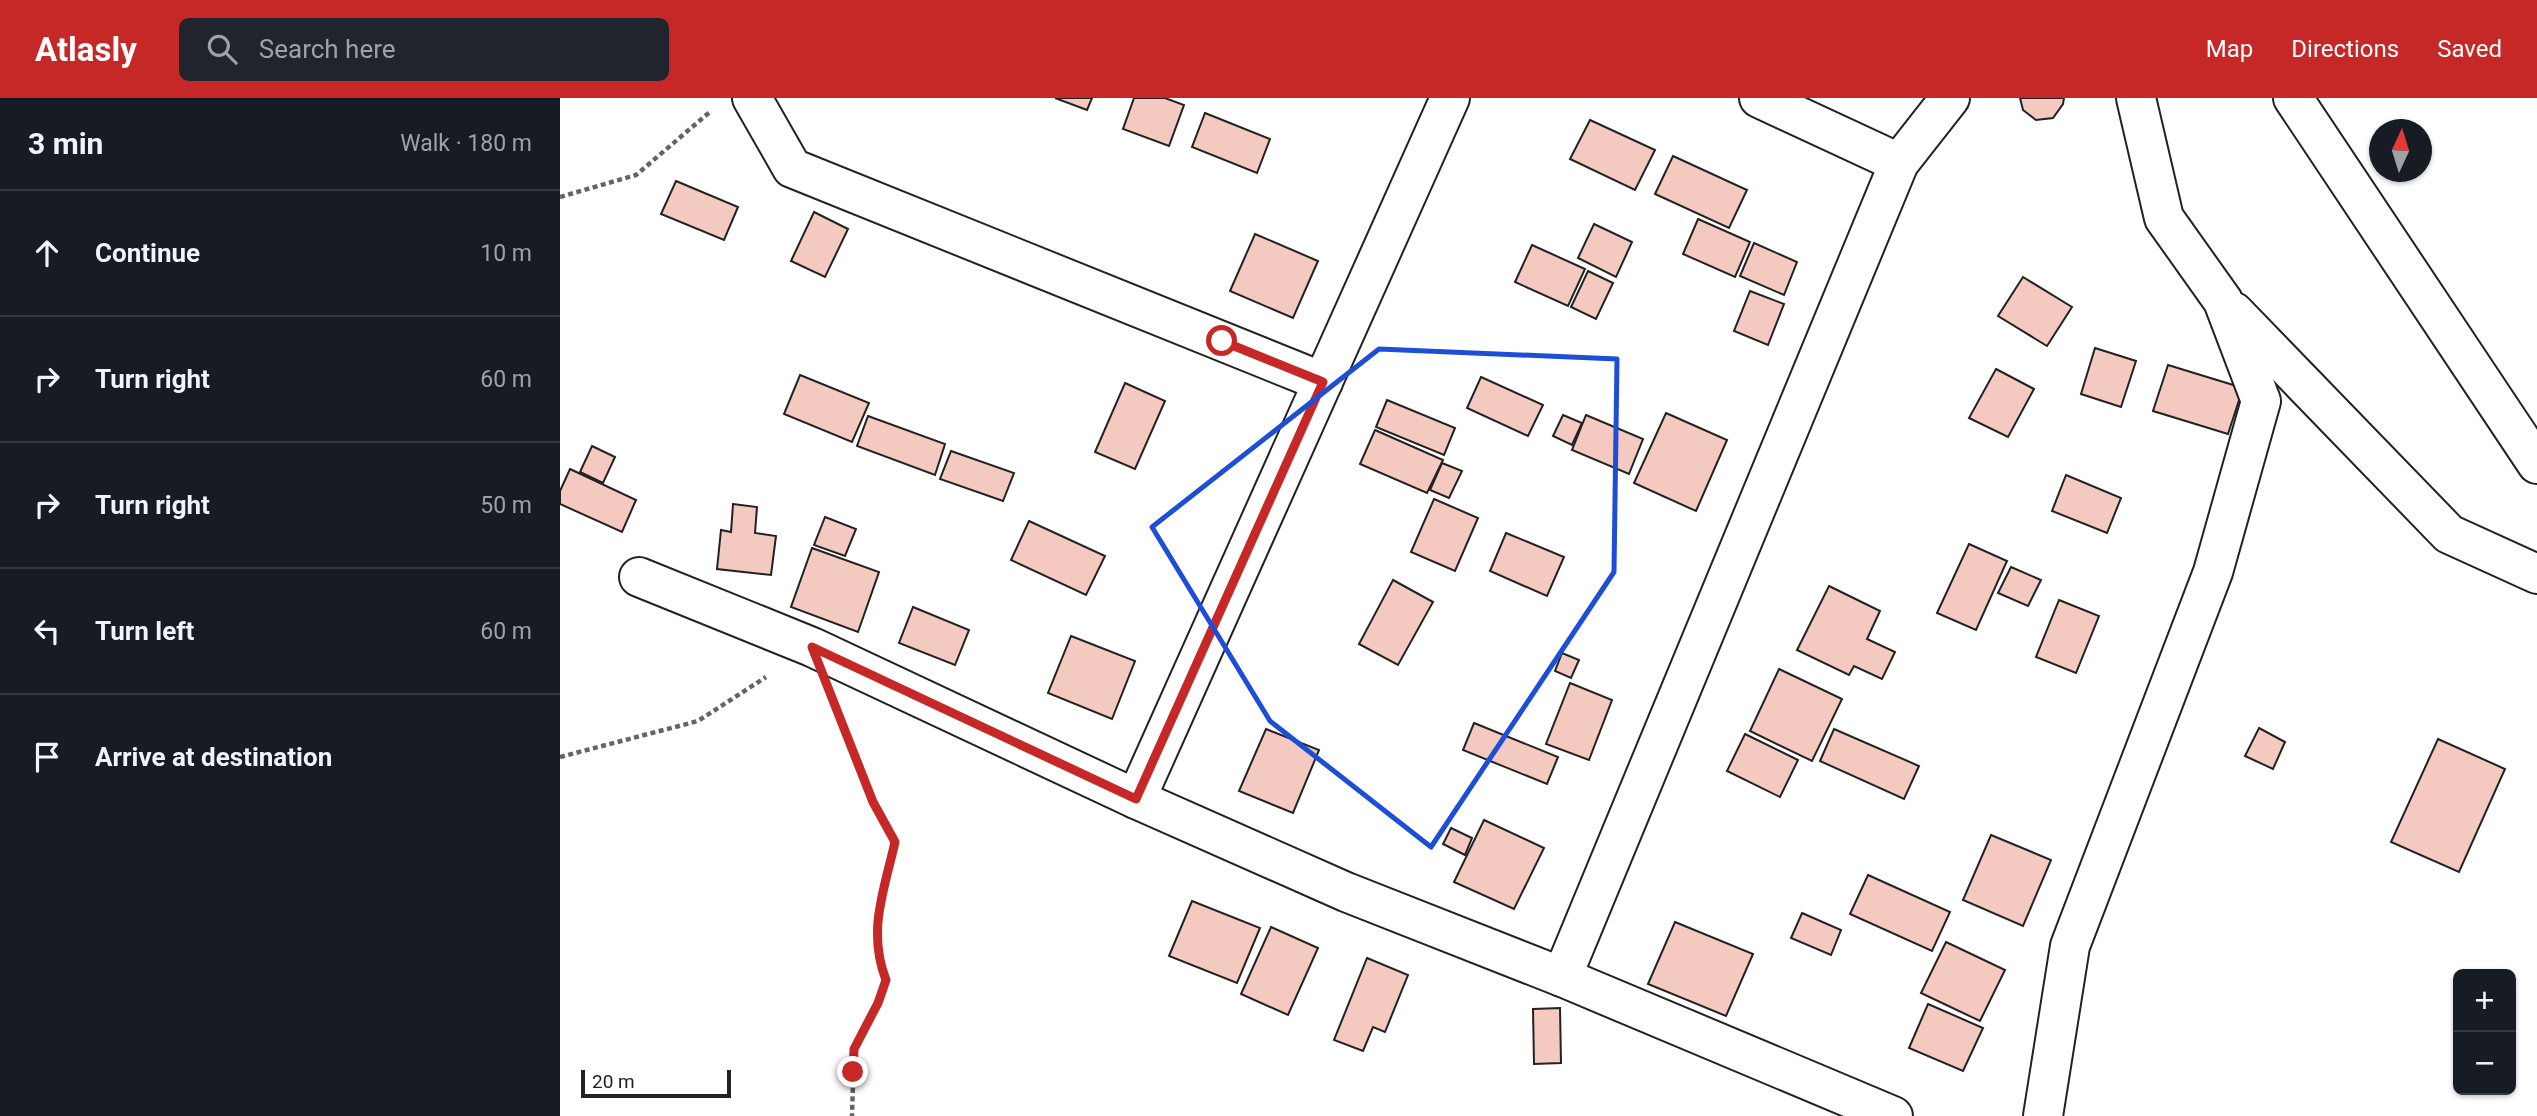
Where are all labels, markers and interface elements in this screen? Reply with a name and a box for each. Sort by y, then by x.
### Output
search box [179,18,669,81]
text: Atlasly [35,30,137,69]
icon: search [203,30,241,68]
text: Search here [259,34,396,64]
text: Map [2206,35,2253,63]
text: Directions [2291,35,2399,63]
text: Saved [2437,35,2502,63]
north arrow [2369,119,2432,182]
text: 3 min [28,126,103,161]
text: Walk · 180 m [400,130,532,157]
icon: ahead [28,234,66,272]
text: Continue [95,238,200,268]
text: 10 m [480,240,532,267]
route start [1206,325,1237,356]
icon: right [28,360,66,398]
text: Turn right [95,364,210,394]
text: 60 m [480,366,532,393]
icon: right [28,486,66,524]
text: Turn right [95,490,210,520]
text: 50 m [480,492,532,519]
icon: left [28,612,66,650]
text: Turn left [95,616,194,646]
text: 60 m [480,618,532,645]
icon: arrive [28,738,66,776]
text: Arrive at destination [95,742,332,772]
map controls [2453,969,2516,1095]
button: + [2453,969,2516,1032]
button: − [2453,1032,2516,1095]
route end [837,1056,868,1087]
scale bar [581,1067,732,1099]
text: 20 m [592,1070,635,1093]

